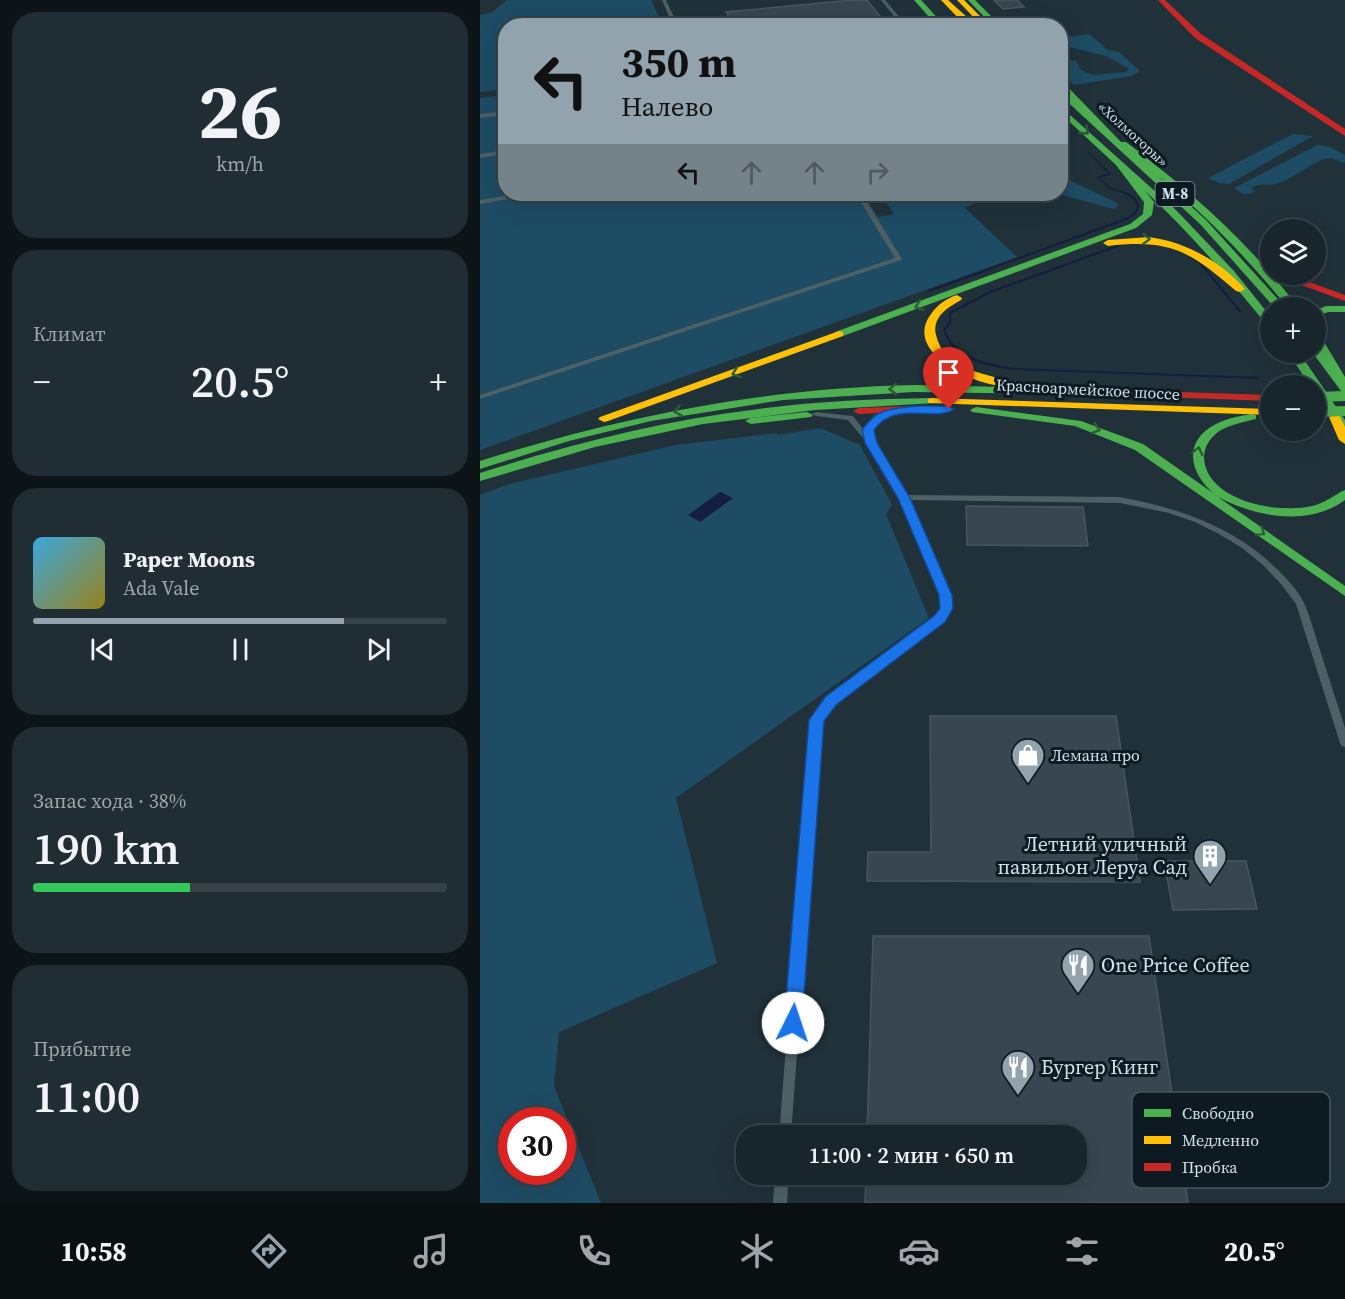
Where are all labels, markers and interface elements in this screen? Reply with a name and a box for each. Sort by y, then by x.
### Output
text: 350 m [621,33,736,91]
icon: left [522,42,600,120]
text: 26 [198,57,282,164]
text: Налево [621,88,713,125]
street label: «Холмогоры» [1094,97,1173,171]
one-way arrow [1079,124,1089,135]
text: km/h [216,150,264,178]
icon: left [672,156,705,189]
icon: ahead [735,156,768,189]
icon: ahead [798,156,831,189]
icon: right [861,156,894,189]
road number: М-8 [1156,182,1194,206]
map controls [1260,219,1326,441]
button: layers [1260,219,1326,285]
one-way arrow [1141,233,1150,245]
button: + [1260,297,1326,363]
one-way arrow [914,299,925,312]
text: Климат [33,320,106,348]
pin [923,347,974,409]
text: 20.5° [191,350,289,412]
icon: arrive [932,356,965,389]
text: − [33,359,51,404]
text: + [430,359,447,404]
one-way arrow [731,366,742,379]
street label: Красноармейское шоссе [995,373,1181,405]
button: − [1260,375,1326,441]
one-way arrow [888,383,897,395]
one-way arrow [674,404,684,417]
one-way arrow [1090,422,1101,435]
one-way arrow [1191,446,1204,456]
one-way arrow [1254,525,1265,536]
text: Paper Moons [123,544,255,574]
text: Ada Vale [123,574,199,602]
icon: previous [86,633,119,666]
icon: pause [224,633,257,666]
icon: next [362,633,395,666]
shop icon: Лемана про [1010,737,1046,784]
place label: Лемана про [1051,744,1140,766]
text: Запас хода · 38% [33,787,186,815]
text: 190 km [33,817,180,879]
place label: Летний уличный павильон Леруа Сад [998,830,1187,881]
building icon: Летний уличный павильон Леруа Сад [1192,838,1228,885]
restaurant icon: One Price Coffee [1060,947,1096,994]
place label: One Price Coffee [1101,951,1250,979]
position arrow [761,991,825,1055]
text: Прибытие [33,1035,131,1063]
restaurant icon: Бургер Кинг [1000,1049,1036,1096]
place label: Бургер Кинг [1041,1053,1158,1081]
text: 11:00 [33,1065,140,1127]
legend [1132,1092,1330,1188]
text: Свободно [1182,1102,1254,1124]
speed limit sign: 30 [498,1107,576,1185]
text: Медленно [1182,1129,1259,1151]
text: 11:00 · 2 мин · 650 m [809,1140,1014,1170]
text: Пробка [1182,1156,1238,1178]
icon: directions [248,1230,290,1272]
icon: music [410,1230,452,1272]
icon: phone [573,1230,615,1272]
icon: climate [736,1230,778,1272]
icon: car [898,1230,940,1272]
icon: filters [1061,1230,1103,1272]
text: 10:58 [60,1233,127,1270]
text: 20.5° [1224,1233,1285,1270]

